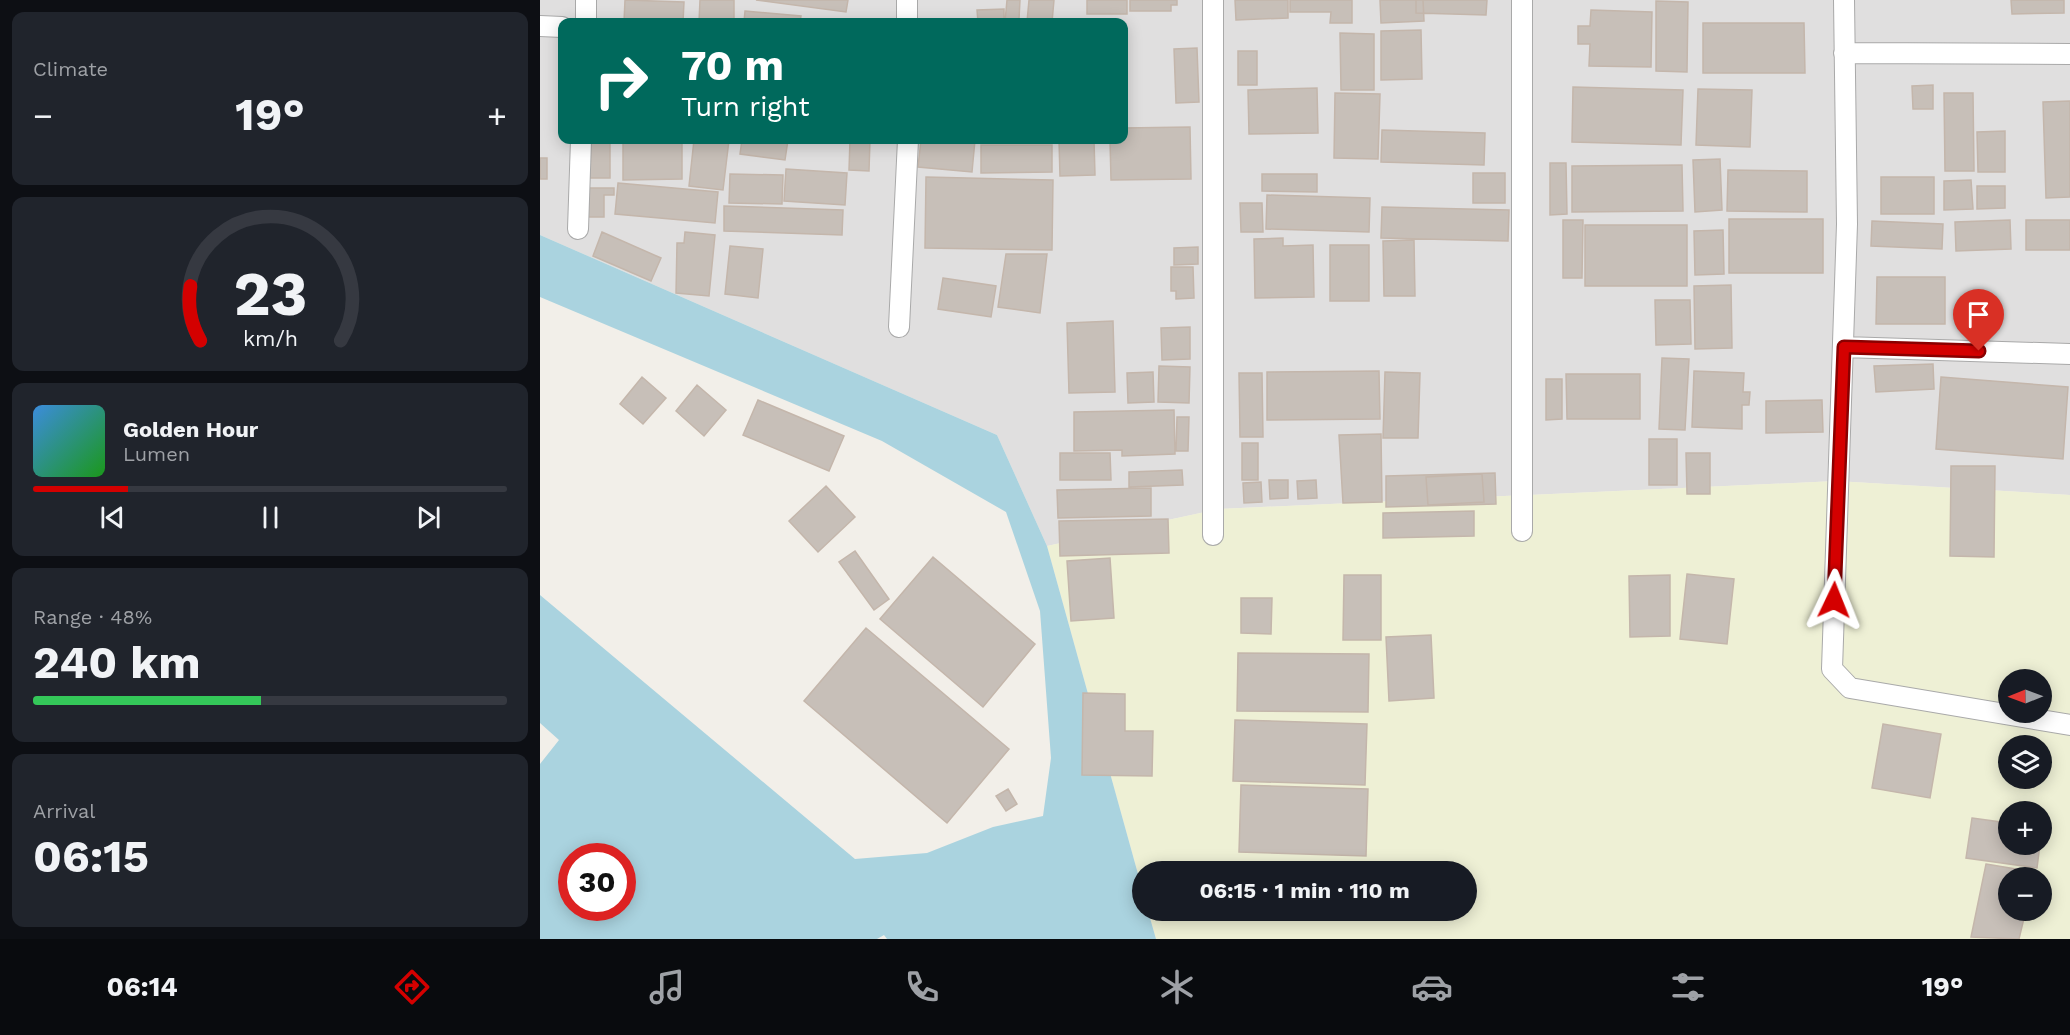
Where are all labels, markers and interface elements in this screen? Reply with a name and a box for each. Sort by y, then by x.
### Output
text: 70 m [681,41,784,90]
icon: right [582,42,660,120]
text: Climate [33,57,108,81]
text: 19° [235,88,305,141]
text: Turn right [681,91,810,123]
text: − [33,96,53,135]
text: + [487,96,507,135]
text: 23 [233,257,307,330]
pin [1953,289,2004,351]
icon: arrive [1962,298,1995,331]
text: km/h [242,327,298,352]
text: Golden Hour [123,417,258,442]
text: Lumen [123,442,190,466]
icon: previous [96,501,129,534]
icon: pause [254,501,287,534]
icon: next [412,501,445,534]
position arrow [1802,568,1866,632]
text: Range · 48% [33,605,152,629]
text: 240 km [33,636,201,689]
north arrow [1998,669,2052,723]
map controls [1998,669,2052,921]
button: layers [1998,735,2052,789]
text: Arrival [33,799,95,823]
button: + [1998,801,2052,855]
text: 06:15 [33,830,149,883]
speed limit sign: 30 [558,843,636,921]
button: − [1998,867,2052,921]
text: 06:15 · 1 min · 110 m [1199,878,1410,903]
icon: directions [391,966,433,1008]
icon: music [646,966,688,1008]
icon: phone [901,966,943,1008]
icon: climate [1156,966,1198,1008]
icon: car [1411,966,1453,1008]
icon: filters [1667,966,1709,1008]
text: 06:14 [107,971,178,1003]
text: 19° [1922,971,1963,1003]

